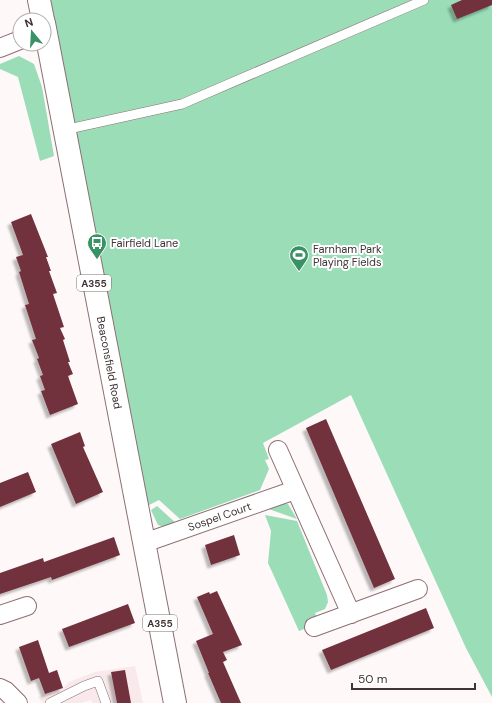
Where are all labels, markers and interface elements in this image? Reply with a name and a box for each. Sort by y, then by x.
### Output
north arrow [12,12,52,52]
text: N [23,15,35,30]
bus stop icon: Fairfield Lane [86,232,108,260]
place label: Fairfield Lane [111,236,178,250]
place label: Farnham Park Playing Fields [313,242,382,269]
sports icon: Farnham Park Playing Fields [288,244,310,272]
road number: A355 [77,275,111,291]
street label: Beaconsfield Road [94,315,125,410]
street label: Sospel Court [186,499,253,534]
road number: A355 [143,615,177,631]
scale bar [352,665,475,691]
text: 50 m [358,671,387,687]

